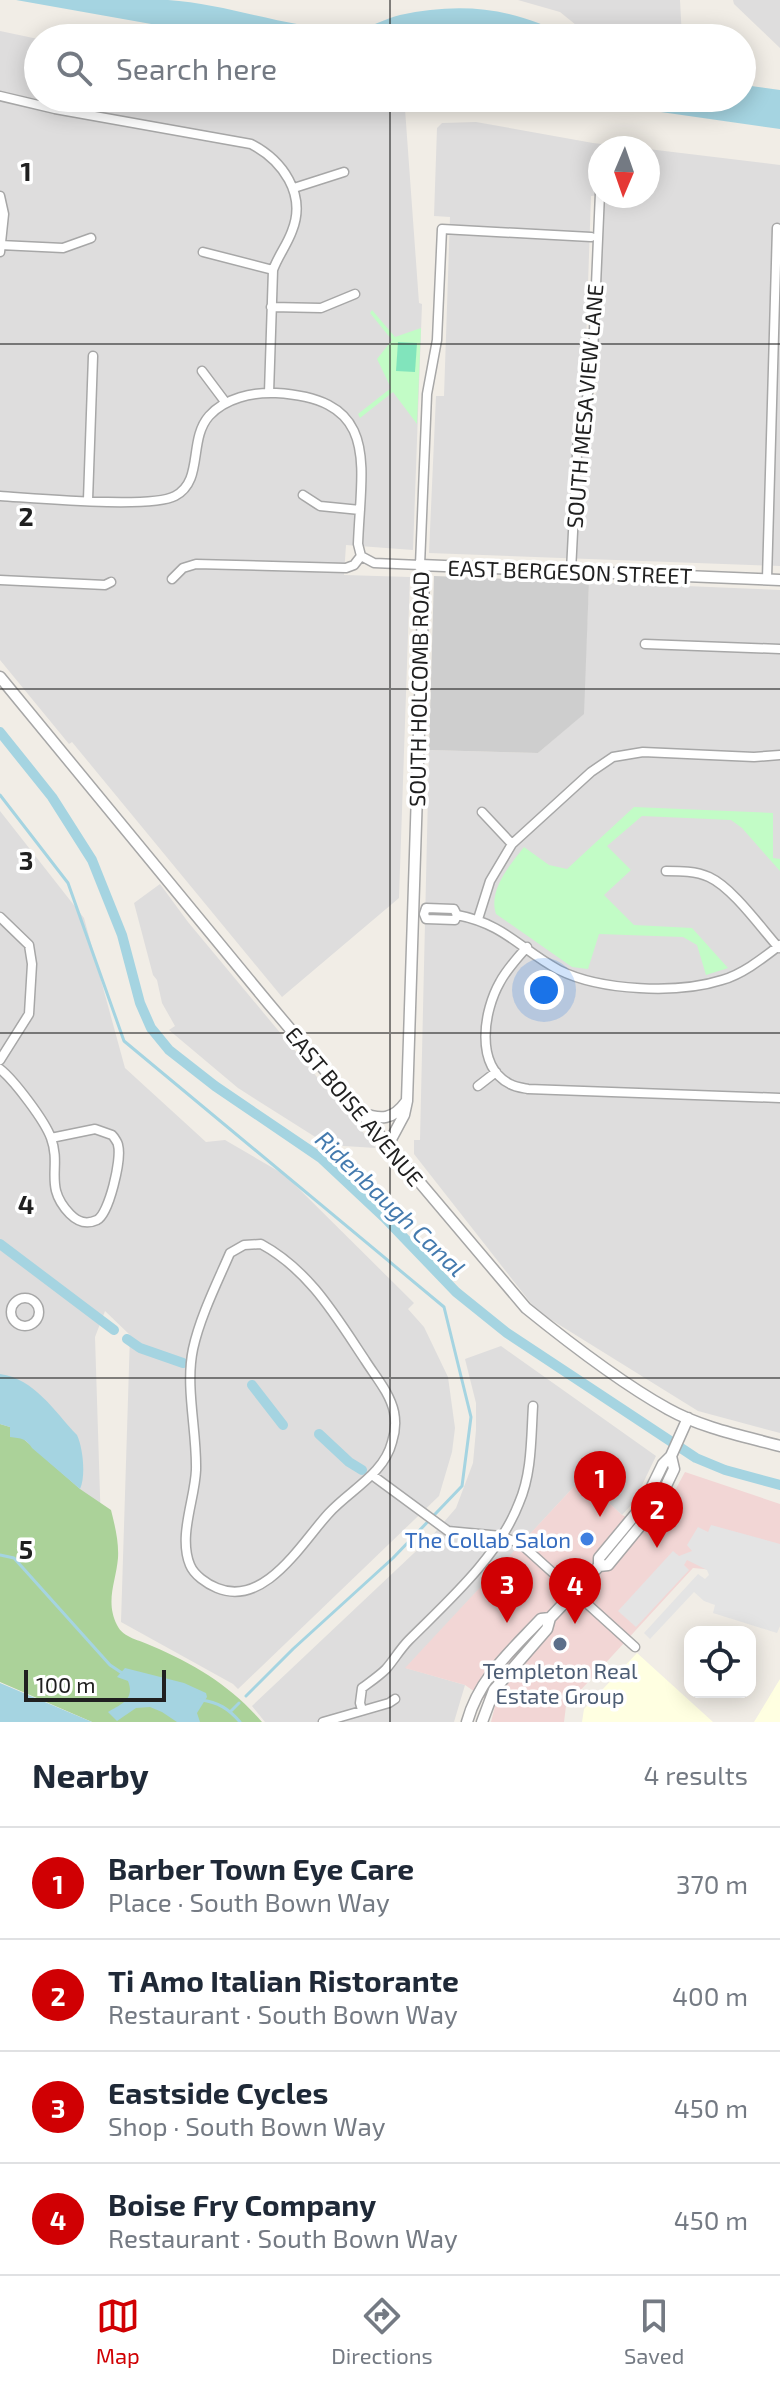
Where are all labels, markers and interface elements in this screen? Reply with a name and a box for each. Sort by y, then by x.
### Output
search box [24,24,756,112]
icon: search [52,46,96,90]
text: Search here [116,50,277,86]
north arrow [588,136,660,208]
text: 1 [20,155,32,186]
street label: SOUTH MESA VIEW LANE [560,283,608,529]
text: 2 [18,500,34,531]
street label: EAST BERGESON STREET [447,554,693,588]
street label: SOUTH HOLCOMB ROAD [403,571,433,807]
text: 3 [19,844,33,875]
your location [524,970,564,1010]
street label: EAST BOISE AVENUE [281,1021,429,1191]
water label: Ridenbaugh Canal [310,1124,472,1282]
text: 4 [18,1188,34,1219]
pin: 1 [574,1451,626,1517]
pin: 2 [631,1482,683,1548]
place label: The Collab Salon [405,1526,571,1552]
marker: The Collab Salon [578,1530,596,1548]
text: 5 [19,1533,33,1564]
pin: 3 [481,1557,533,1623]
pin: 4 [549,1558,601,1624]
map controls [684,1626,756,1698]
button: locate [684,1626,756,1698]
marker: Templeton Real Estate Group [551,1635,569,1653]
place label: Templeton Real Estate Group [483,1657,638,1708]
scale bar [24,1666,166,1702]
text: 100 m [36,1671,95,1697]
text: Nearby [32,1754,149,1795]
text: 4 results [643,1759,748,1790]
text: Barber Town Eye Care [108,1850,414,1886]
text: 1 [52,1868,64,1899]
text: 370 m [676,1868,748,1899]
text: Place · South Bown Way [108,1886,390,1917]
text: Ti Amo Italian Ristorante [108,1962,459,1998]
text: 2 [50,1980,66,2011]
text: 400 m [672,1980,748,2011]
text: Restaurant · South Bown Way [108,1998,458,2029]
text: Eastside Cycles [108,2074,328,2110]
text: 3 [51,2092,65,2123]
text: 450 m [674,2092,748,2123]
text: Shop · South Bown Way [108,2110,385,2141]
text: Boise Fry Company [108,2186,376,2222]
text: 4 [50,2204,66,2235]
text: 450 m [674,2204,748,2235]
text: Restaurant · South Bown Way [108,2222,458,2253]
tab: Map [96,2294,140,2368]
tab: Directions [331,2294,433,2368]
tab: Saved [624,2294,684,2368]

